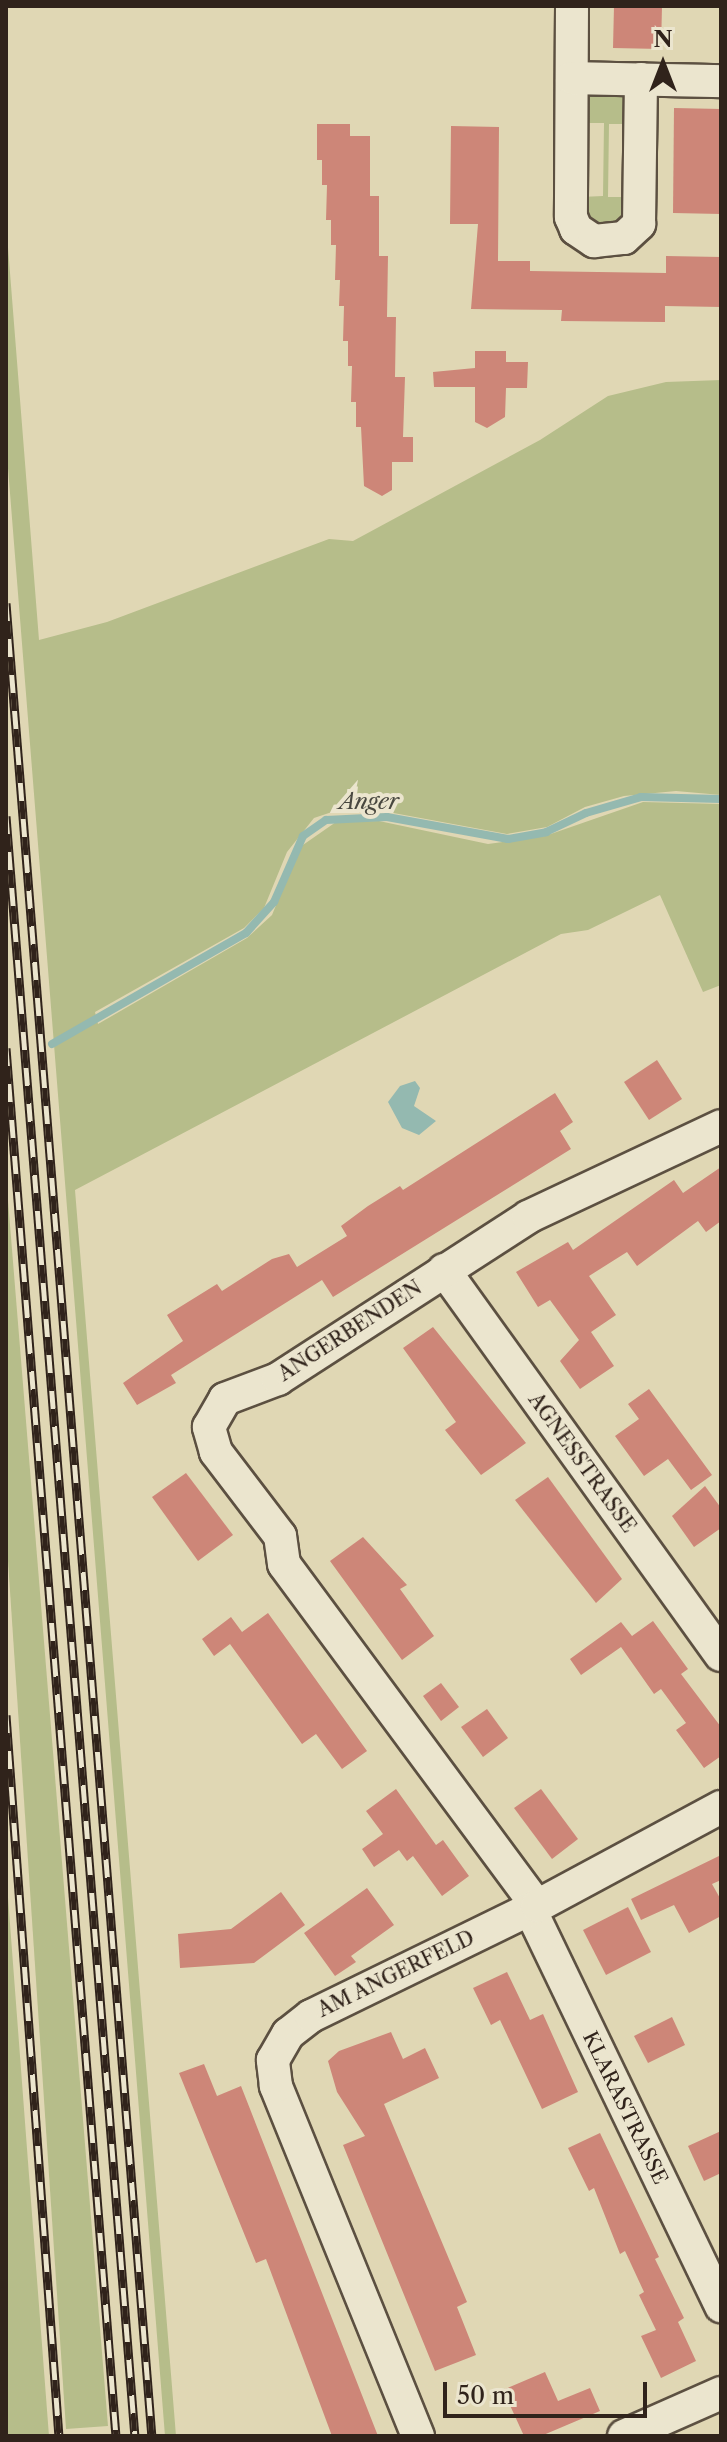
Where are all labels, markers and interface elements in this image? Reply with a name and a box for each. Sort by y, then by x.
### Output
north arrow [623,24,703,104]
text: N [653,26,673,53]
water label: Anger [339,789,399,815]
street label: ANGERBENDEN [274,1276,426,1386]
street label: AGNESSTRASSE [523,1388,641,1538]
street label: AM ANGERFELD [313,1925,479,2023]
street label: KLARASTRASSE [578,2028,672,2188]
scale bar [447,2366,651,2416]
text: 50 m [457,2381,514,2410]

